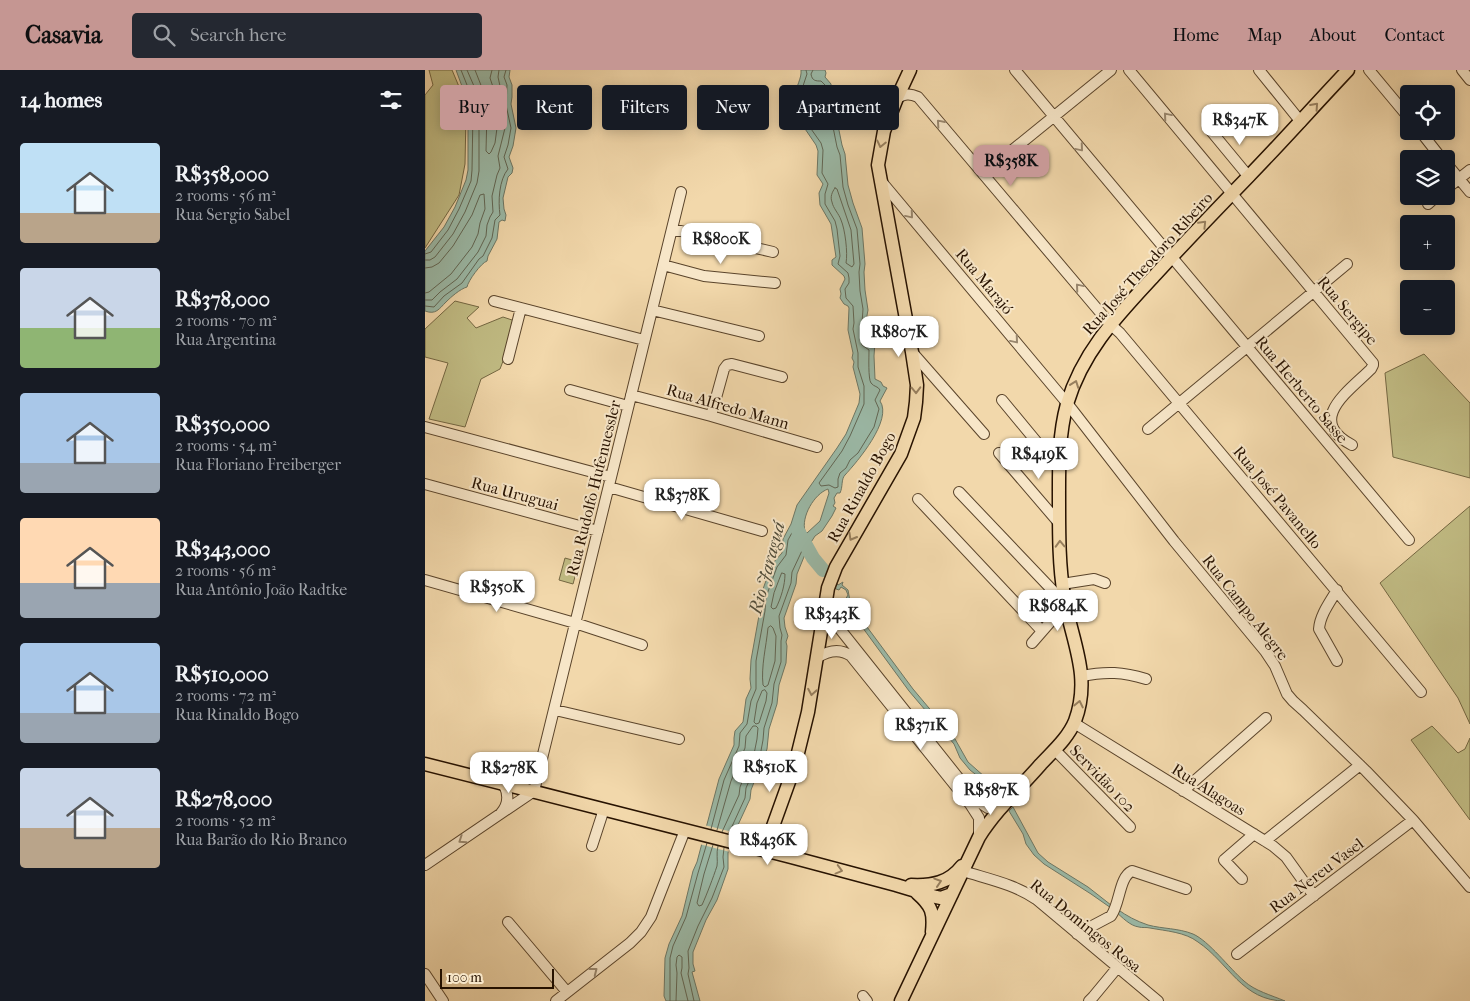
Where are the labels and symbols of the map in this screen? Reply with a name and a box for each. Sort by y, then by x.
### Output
one-way arrow [1309,103,1318,112]
pin: R$347K [1199,104,1281,146]
one-way arrow [1164,113,1173,122]
one-way arrow [937,120,946,129]
one-way arrow [876,140,887,149]
one-way arrow [1074,142,1083,151]
pin: R$358K [970,144,1052,187]
street label: Rua José Theodoro Ribeiro [1078,188,1216,339]
one-way arrow [905,210,914,219]
one-way arrow [1197,221,1206,230]
pin: R$800K [680,222,762,265]
street label: Rua Marajó [952,245,1017,318]
street label: Rua Sergipe [1313,272,1382,349]
one-way arrow [1076,284,1085,293]
pin: R$807K [858,316,940,358]
street label: Rua Herberto Sasse [1251,332,1352,447]
one-way arrow [1009,334,1017,343]
street label: Rua Alfredo Mann [664,380,792,433]
one-way arrow [1068,380,1079,389]
one-way arrow [911,387,921,395]
street label: Rua Rudolfo Hufenuessler [562,398,625,578]
street label: Rua Rinaldo Bogo [823,428,900,546]
pin: R$419K [998,438,1080,480]
street label: Rua José Pavanello [1229,442,1326,552]
street label: Rua Uruguai [469,473,561,514]
pin: R$378K [641,478,723,521]
water label: Rio Jaraguá [745,518,790,618]
one-way arrow [848,532,858,541]
one-way arrow [1054,540,1065,548]
street label: Rua Campo Alegre [1198,551,1293,664]
pin: R$350K [456,570,538,613]
pin: R$684K [1017,590,1099,632]
pin: R$343K [791,598,873,640]
one-way arrow [807,687,817,696]
one-way arrow [1073,700,1084,709]
pin: R$371K [880,708,962,751]
street label: Servidão 102 [1066,741,1139,816]
pin: R$510K [729,750,811,793]
pin: R$278K [468,752,550,794]
street label: Rua Alagoas [1168,759,1249,820]
pin: R$587K [950,774,1032,816]
pin: R$436K [727,824,809,866]
street label: Rua Nereu Vasel [1265,833,1368,917]
one-way arrow [458,834,468,843]
one-way arrow [834,864,843,875]
street label: Rua Domingos Rosa [1026,875,1146,976]
one-way arrow [933,878,942,888]
scale bar [440,966,554,989]
one-way arrow [588,968,598,977]

